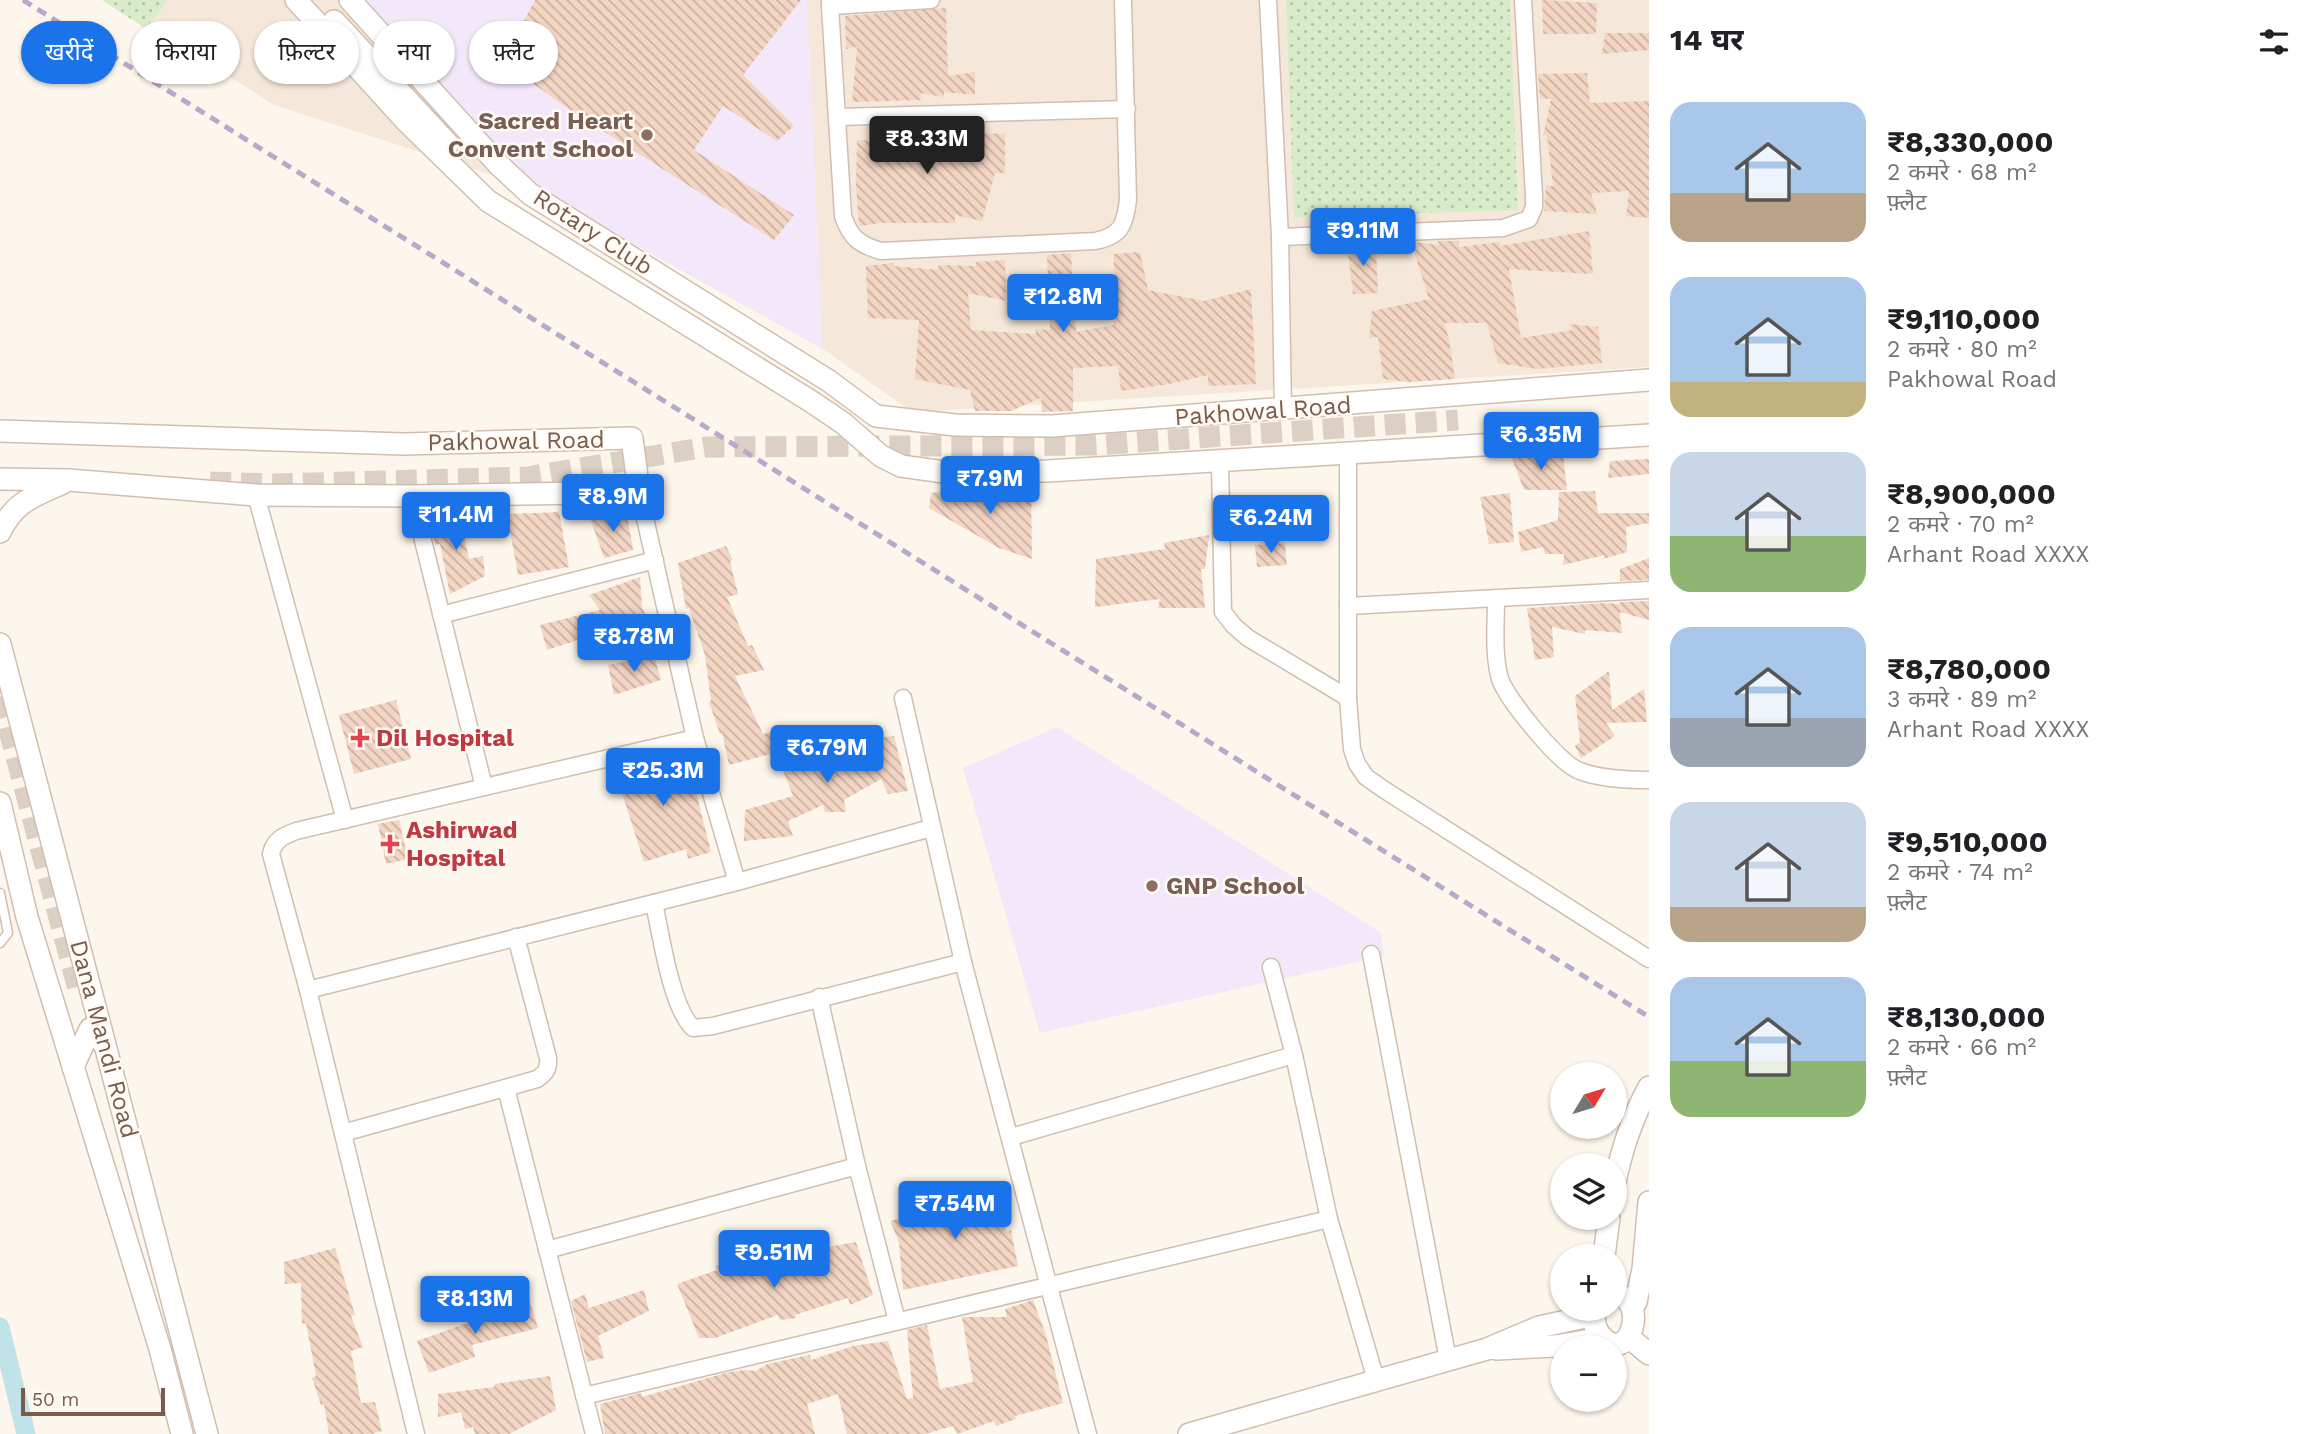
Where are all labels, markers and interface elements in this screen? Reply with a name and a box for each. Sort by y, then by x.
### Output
chip: खरीदें [21,21,117,84]
chip: किराया [131,21,240,84]
chip: फ़िल्टर [254,21,359,84]
chip: नया [373,21,455,84]
chip: फ़्लैट [469,21,558,84]
text: 14 घर [1670,22,1744,57]
icon: filters [2255,23,2293,61]
place label: Sacred Heart Convent School [448,107,634,163]
pin: ₹8.33M [870,116,984,176]
text: ₹8,330,000 [1887,124,2054,159]
text: ₹8.33M [885,125,969,152]
marker: Sacred Heart Convent School [639,127,655,143]
icon: home [1726,130,1810,214]
text: 2 कमरे · 68 m² [1887,159,2036,186]
street label: Rotary Club [528,183,658,281]
text: फ़्लैट [1887,189,1927,216]
pin: ₹9.11M [1306,208,1420,268]
text: ₹9.11M [1327,217,1399,244]
pin: ₹12.8M [1006,274,1120,334]
text: ₹12.8M [1023,283,1103,310]
text: ₹9,110,000 [1887,301,2040,336]
icon: home [1726,305,1810,389]
text: 2 कमरे · 80 m² [1887,336,2037,363]
text: Pakhowal Road [1887,366,2057,393]
street label: Pakhowal Road [1174,391,1352,431]
pin: ₹6.35M [1484,412,1598,472]
text: ₹6.35M [1500,421,1582,448]
street label: Pakhowal Road [427,425,605,457]
pin: ₹7.9M [941,456,1039,516]
text: ₹7.9M [957,465,1023,492]
pin: ₹8.9M [564,475,662,534]
text: ₹8,900,000 [1887,476,2056,511]
icon: home [1726,480,1810,564]
text: ₹8.9M [578,483,648,510]
pin: ₹11.4M [399,492,513,552]
pin: ₹6.24M [1214,496,1328,555]
text: ₹11.4M [418,501,494,528]
text: ₹6.24M [1229,504,1313,531]
text: 2 कमरे · 70 m² [1887,511,2034,538]
text: Arhant Road XXXX [1887,541,2089,568]
pin: ₹8.78M [577,614,691,674]
text: ₹8.78M [593,623,675,650]
text: ₹8,780,000 [1887,651,2051,686]
icon: home [1726,655,1810,739]
text: 3 कमरे · 89 m² [1887,686,2036,713]
text: Arhant Road XXXX [1887,716,2089,743]
place label: Dil Hospital [376,724,514,752]
pin: ₹6.79M [770,726,884,785]
marker: Dil Hospital [350,728,370,748]
text: ₹6.79M [786,734,868,761]
pin: ₹25.3M [606,748,720,808]
text: ₹25.3M [622,757,704,784]
place label: Ashirwad Hospital [406,816,518,872]
text: ₹9,510,000 [1887,824,2048,859]
icon: home [1726,830,1810,914]
marker: Ashirwad Hospital [380,834,400,854]
text: 2 कमरे · 74 m² [1887,859,2033,886]
place label: GNP School [1166,872,1305,900]
marker: GNP School [1144,878,1160,894]
text: फ़्लैट [1887,889,1927,916]
street label: Dana Mandi Road [64,937,144,1141]
text: ₹8,130,000 [1887,999,2046,1034]
icon: home [1726,1005,1810,1089]
text: 2 कमरे · 66 m² [1887,1034,2036,1061]
north arrow [1550,1062,1628,1139]
map controls [1550,1062,1627,1412]
text: फ़्लैट [1887,1064,1927,1091]
button: layers [1550,1153,1627,1230]
pin: ₹7.54M [898,1182,1012,1241]
text: ₹7.54M [915,1190,995,1217]
pin: ₹9.51M [717,1230,831,1290]
text: ₹9.51M [735,1239,813,1266]
button: + [1550,1244,1627,1321]
pin: ₹8.13M [418,1276,532,1336]
text: ₹8.13M [436,1285,514,1312]
button: − [1550,1335,1627,1412]
scale bar [21,1385,164,1417]
text: 50 m [32,1388,79,1411]

